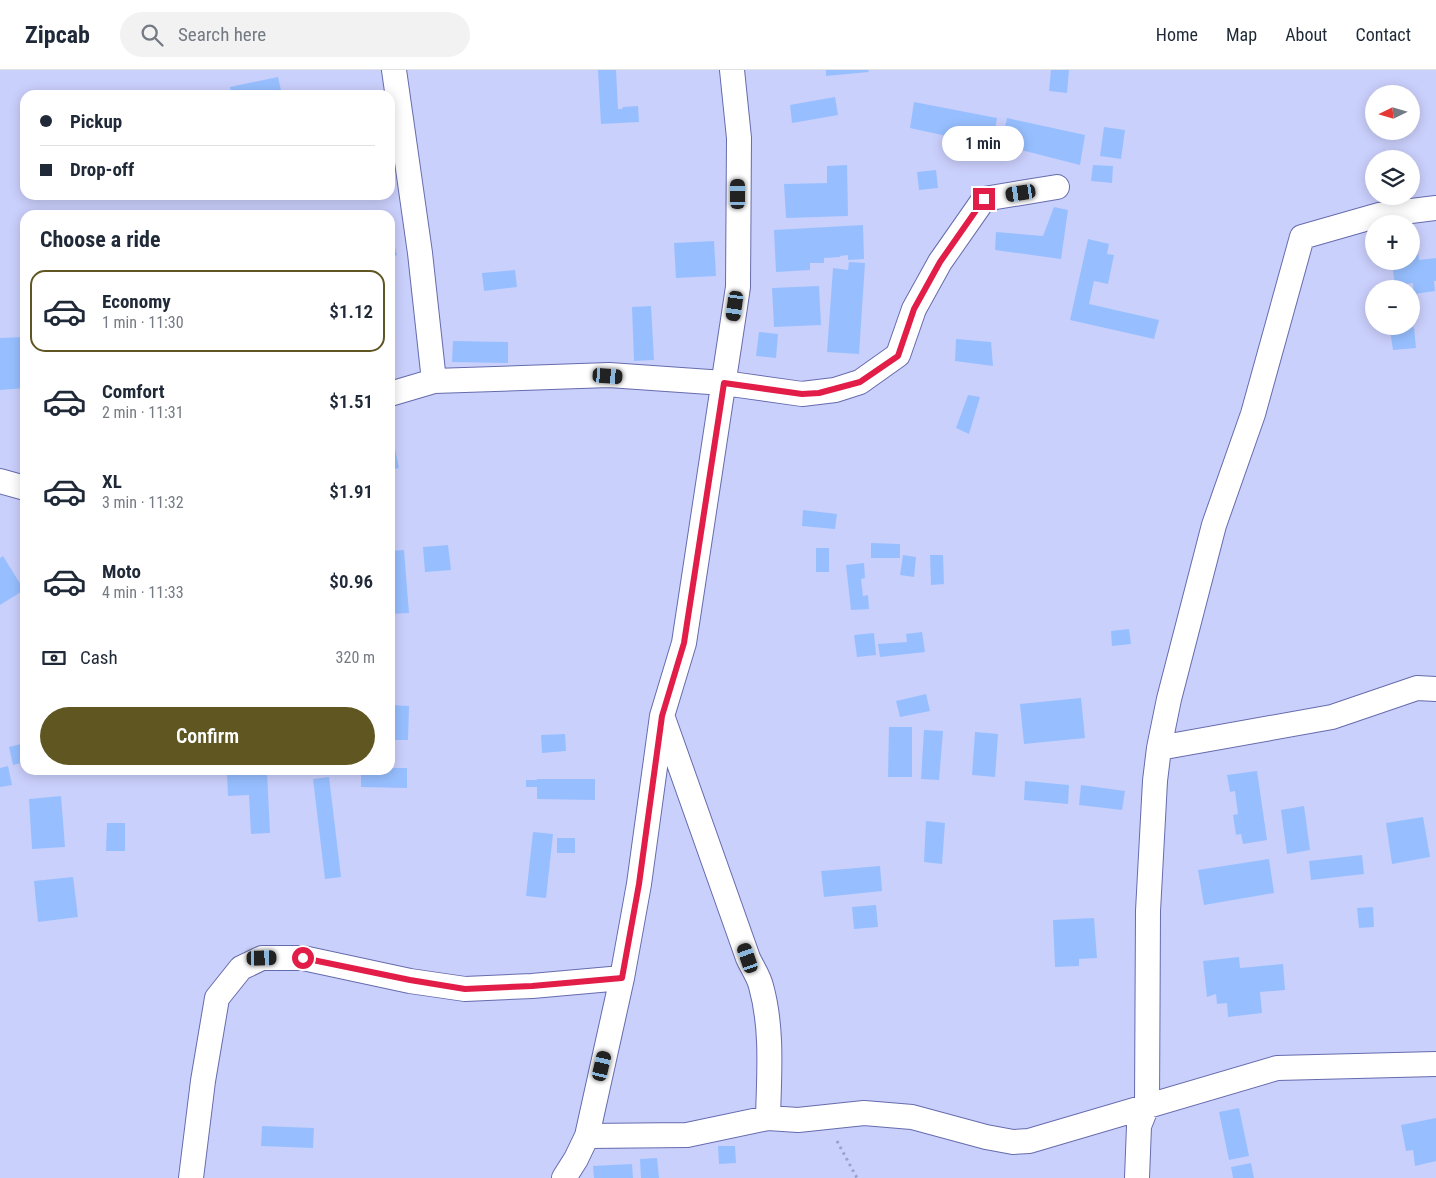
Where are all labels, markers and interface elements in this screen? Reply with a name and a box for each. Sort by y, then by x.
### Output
search box [120,12,470,57]
text: Zipcab [25,21,90,49]
icon: search [138,21,166,49]
text: Search here [178,23,266,46]
text: Home [1156,24,1198,45]
text: Map [1226,24,1257,45]
text: About [1285,24,1327,45]
text: Contact [1355,24,1411,45]
north arrow [1365,85,1420,140]
map controls [1365,85,1420,335]
text: Pickup [70,110,122,133]
callout: 1 min [943,126,1025,162]
text: 1 min [965,134,1001,153]
button: layers [1365,150,1420,205]
text: Drop-off [70,158,134,181]
car [730,179,745,209]
car [1005,183,1036,203]
route end [973,188,995,210]
button: + [1365,215,1420,270]
text: Choose a ride [40,227,161,252]
button: − [1365,280,1420,335]
icon: car [42,289,87,334]
text: Economy [102,290,171,313]
car [725,290,744,322]
text: $1.12 [329,300,373,323]
text: 1 min · 11:30 [102,313,184,332]
car [592,367,623,385]
icon: car [42,379,87,424]
text: Comfort [102,380,165,403]
text: $1.51 [329,390,373,413]
text: 2 min · 11:31 [102,403,184,422]
icon: car [42,469,87,514]
text: XL [102,470,122,493]
text: $1.91 [329,480,373,503]
text: 3 min · 11:32 [102,493,184,512]
icon: car [42,559,87,604]
text: Moto [102,560,141,583]
text: $0.96 [329,570,373,593]
text: 4 min · 11:33 [102,583,184,602]
icon: cash [40,644,68,672]
text: Cash [80,646,118,669]
text: 320 m [336,648,375,667]
button: Confirm [40,707,375,765]
car [736,941,759,975]
route start [292,947,314,969]
car [246,950,277,966]
car [591,1050,612,1082]

